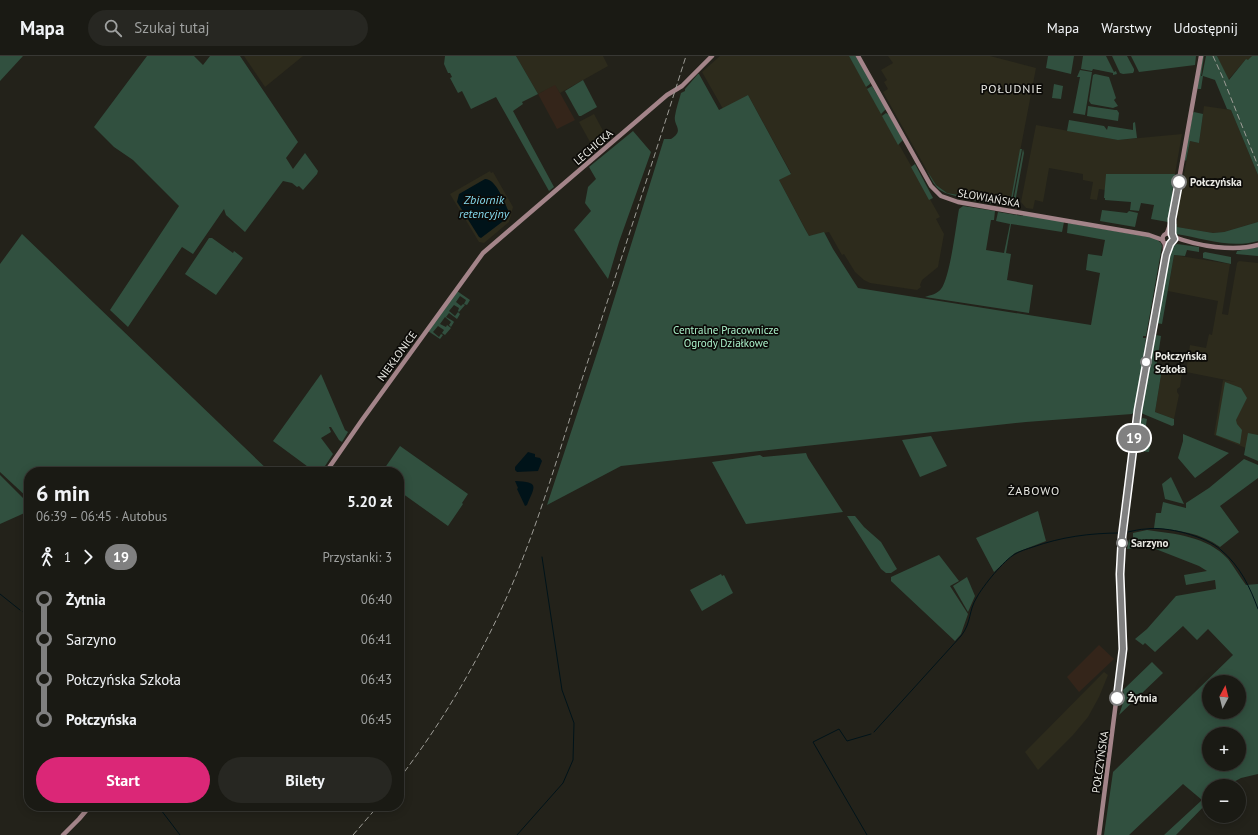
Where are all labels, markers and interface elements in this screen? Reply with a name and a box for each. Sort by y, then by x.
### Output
search box [88,10,368,46]
text: Mapa [20,16,64,40]
icon: search [102,17,124,39]
text: Szukaj tutaj [134,18,209,37]
text: Mapa [1047,19,1079,37]
text: Warstwy [1101,19,1152,37]
text: Udostępnij [1174,19,1238,37]
district label: POŁUDNIE [981,81,1043,96]
street label: LECHICKA [570,126,616,168]
marker: Połczyńska [1171,174,1187,190]
place label: Połczyńska [1190,175,1242,189]
street label: SŁOWIAŃSKA [957,186,1022,210]
water label: Zbiornik retencyjny [459,192,510,221]
park label: Centralne Pracownicze Ogrody Działkowe [673,323,779,350]
street label: NIEKŁONICE [374,328,420,384]
place label: Połczyńska Szkoła [1155,349,1207,376]
marker: Połczyńska Szkoła [1140,356,1152,368]
line badge: 19 [1116,425,1152,451]
text: 19 [1126,429,1142,447]
text: 6 min [36,479,90,507]
district label: ŻABOWO [1008,483,1060,498]
text: 5.20 zł [347,492,392,511]
text: 06:39 – 06:45 · Autobus [36,508,167,525]
place label: Sarzyno [1131,536,1168,550]
marker: Sarzyno [1116,537,1128,549]
icon: walk [36,546,58,568]
icon: forward [77,546,99,568]
text: 19 [113,548,129,566]
text: 1 [64,549,71,566]
text: Przystanki: 3 [322,549,392,566]
text: Żytnia [66,590,106,609]
text: 06:40 [361,591,392,608]
text: Sarzyno [66,630,116,649]
text: 06:41 [361,631,392,648]
text: Połczyńska Szkoła [66,670,181,689]
text: 06:43 [361,671,392,688]
north arrow [1202,675,1246,719]
map controls [1202,675,1246,823]
marker: Żytnia [1109,690,1125,706]
place label: Żytnia [1128,691,1157,705]
text: Połczyńska [66,710,137,729]
text: 06:45 [361,711,392,728]
button: + [1202,727,1246,771]
street label: POŁCZYŃSKA [1089,730,1111,794]
button: Start [36,757,210,803]
button: Bilety [218,757,392,803]
button: − [1202,779,1246,823]

